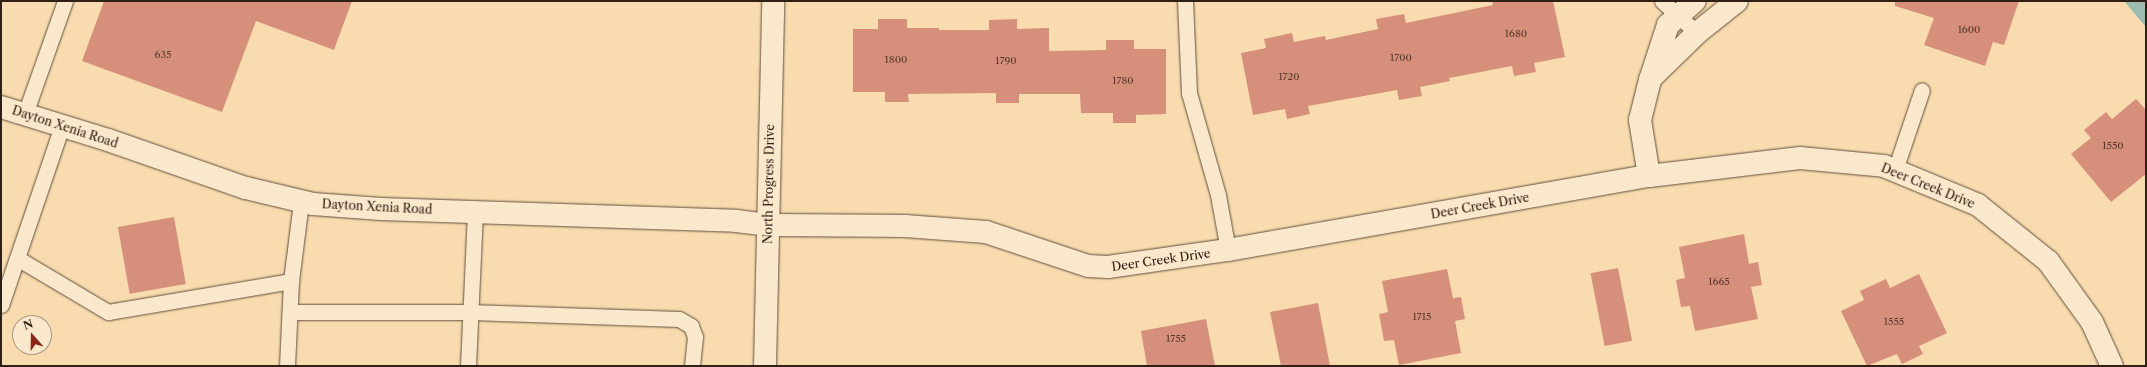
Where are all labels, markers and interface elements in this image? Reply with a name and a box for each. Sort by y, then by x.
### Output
house number: 1600 [1958,24,1980,36]
house number: 1680 [1505,28,1527,40]
house number: 635 [155,49,171,61]
house number: 1700 [1390,52,1412,64]
house number: 1800 [885,54,907,66]
house number: 1790 [995,55,1017,67]
house number: 1720 [1278,71,1300,83]
house number: 1780 [1112,75,1134,87]
street label: Dayton Xenia Road [10,103,120,151]
street label: North Progress Drive [761,124,777,244]
house number: 1550 [2102,140,2124,152]
street label: Deer Creek Drive [1879,161,1977,211]
street label: Deer Creek Drive [1429,190,1531,222]
street label: Dayton Xenia Road [321,197,433,217]
street label: Deer Creek Drive [1110,246,1212,274]
house number: 1665 [1708,276,1730,288]
house number: 1715 [1413,311,1431,323]
north arrow [12,315,52,355]
text: N [21,316,35,333]
house number: 1555 [1884,316,1904,328]
house number: 1755 [1166,333,1186,345]

